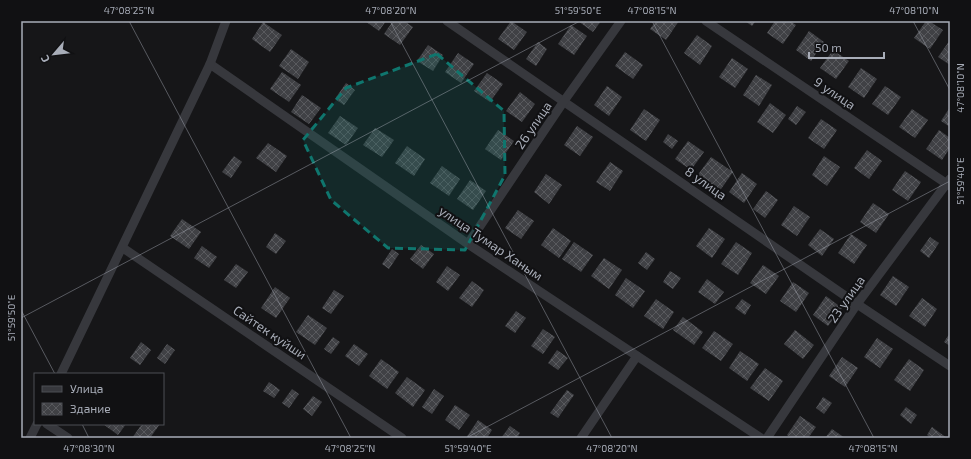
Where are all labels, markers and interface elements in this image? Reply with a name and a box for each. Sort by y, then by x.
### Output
text: 47°08'25"N [104,4,154,16]
text: 47°08'20"N [365,4,417,16]
text: 51°59'50"E [555,4,602,16]
text: 47°08'15"N [627,4,677,16]
text: 47°08'10"N [889,4,939,16]
north arrow [34,34,74,74]
scale bar [809,34,884,60]
text: 50 m [815,40,842,54]
text: С [37,53,52,65]
text: 47°08'10"N [954,63,966,113]
street label: 9 улица [811,73,859,113]
street label: 26 улица [511,98,555,152]
text: 51°59'40"E [954,157,966,205]
street label: 8 улица [682,163,730,203]
street label: улица Тумар Ханым [436,202,546,284]
street label: 23 улица [824,272,868,326]
text: 51°59'50"E [5,294,17,341]
street label: Сайтек куйши [230,302,310,362]
legend [34,373,164,425]
text: Улица [70,381,103,395]
text: Здание [70,401,111,415]
text: 47°08'30"N [63,442,115,454]
text: 47°08'25"N [325,442,375,454]
text: 51°59'40"E [444,442,492,454]
text: 47°08'20"N [586,442,638,454]
text: 47°08'15"N [848,442,898,454]

